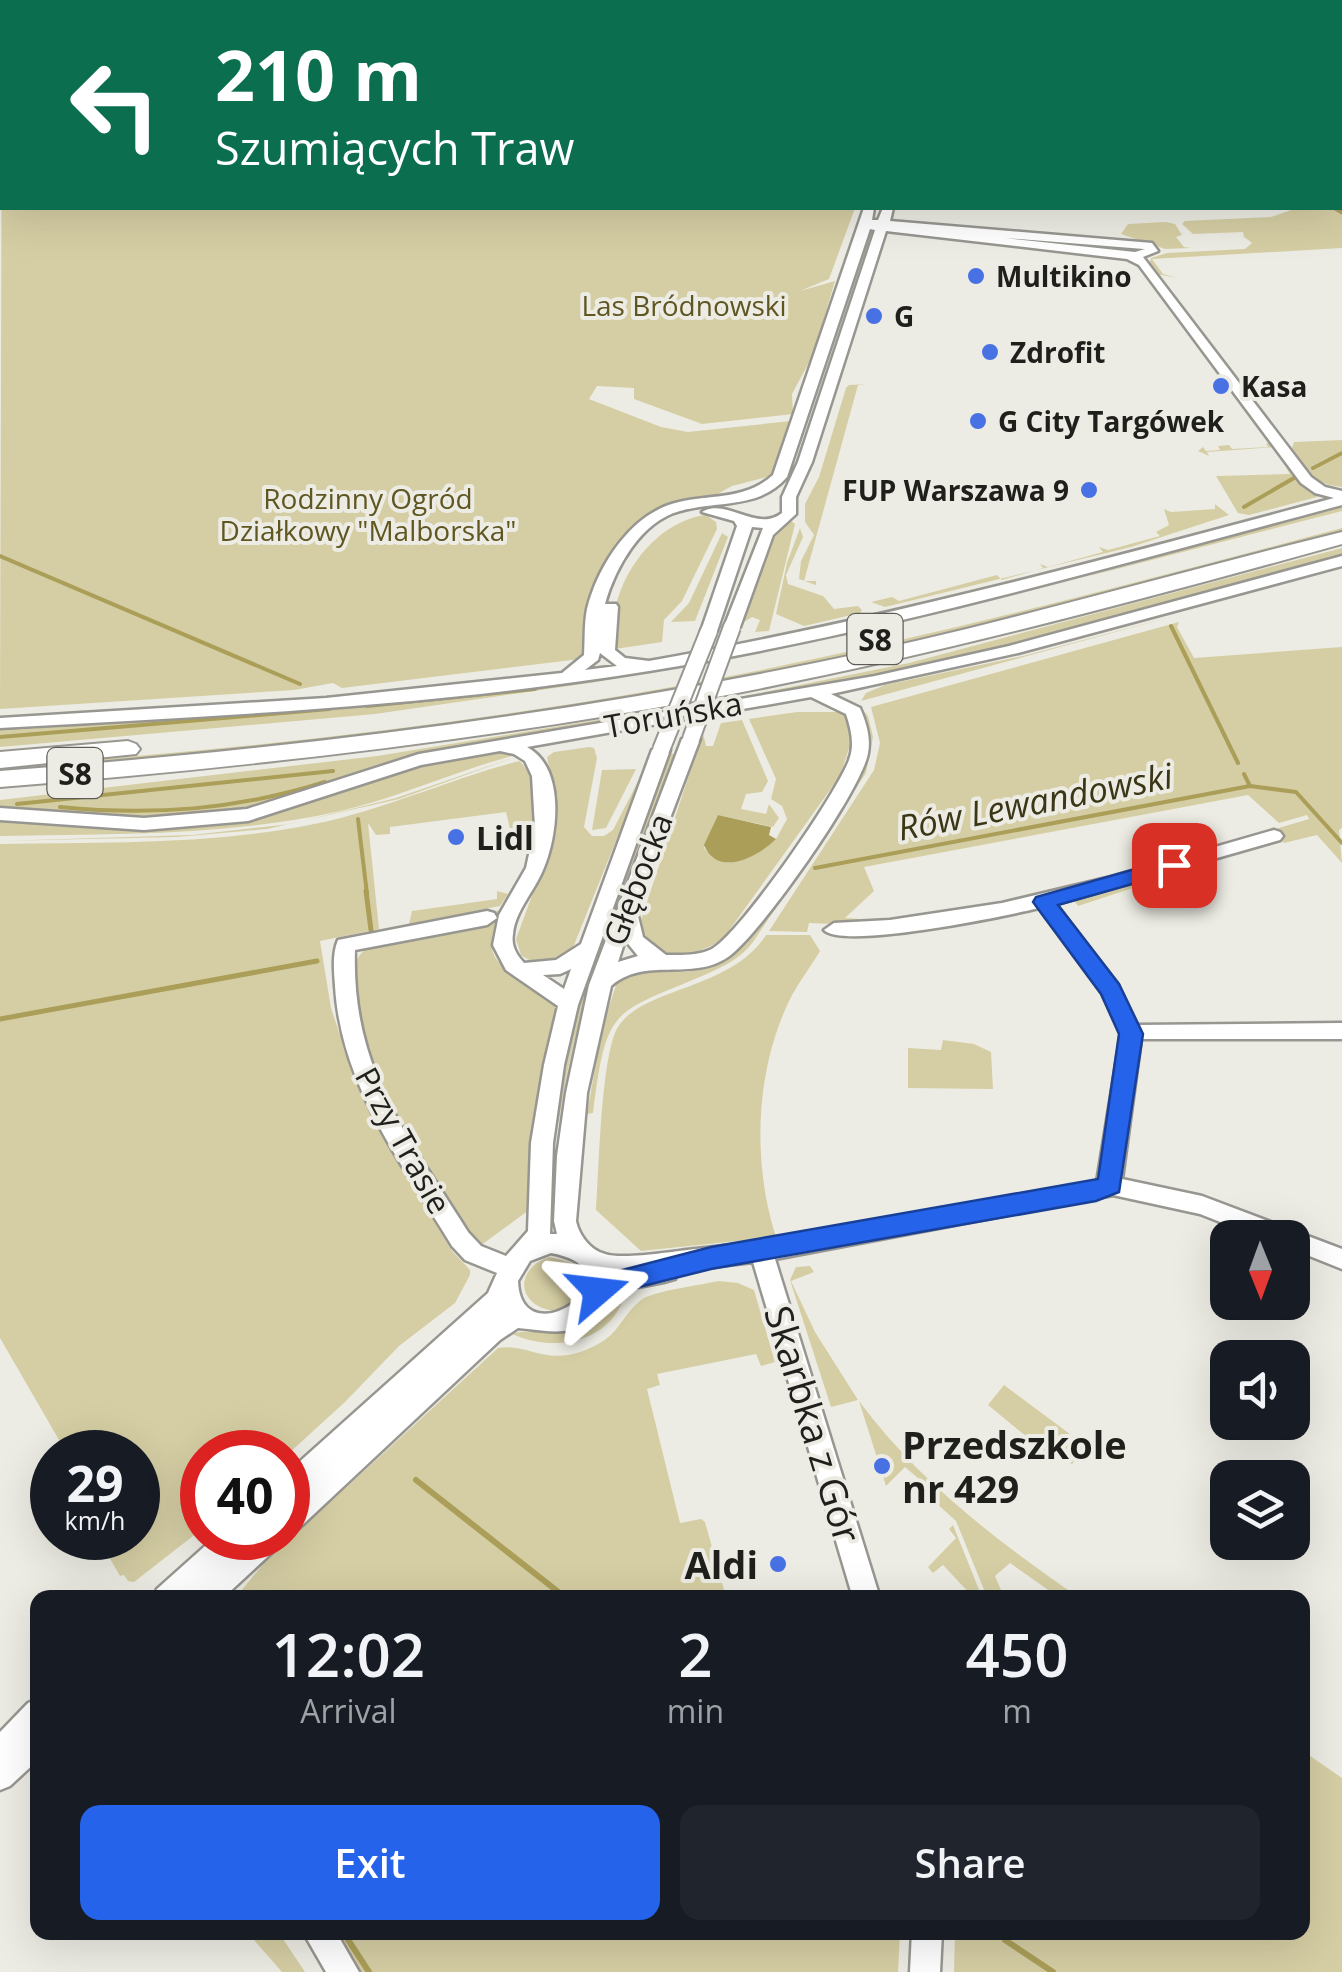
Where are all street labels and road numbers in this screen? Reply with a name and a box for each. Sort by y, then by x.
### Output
road number: S8 [848,614,902,664]
street label: Toruńska [601,681,745,747]
road number: S8 [48,748,102,798]
street label: Głębocka [592,807,682,951]
street label: Przy Trasie [346,1059,462,1221]
street label: Skarbka z Gór [753,1299,875,1549]

